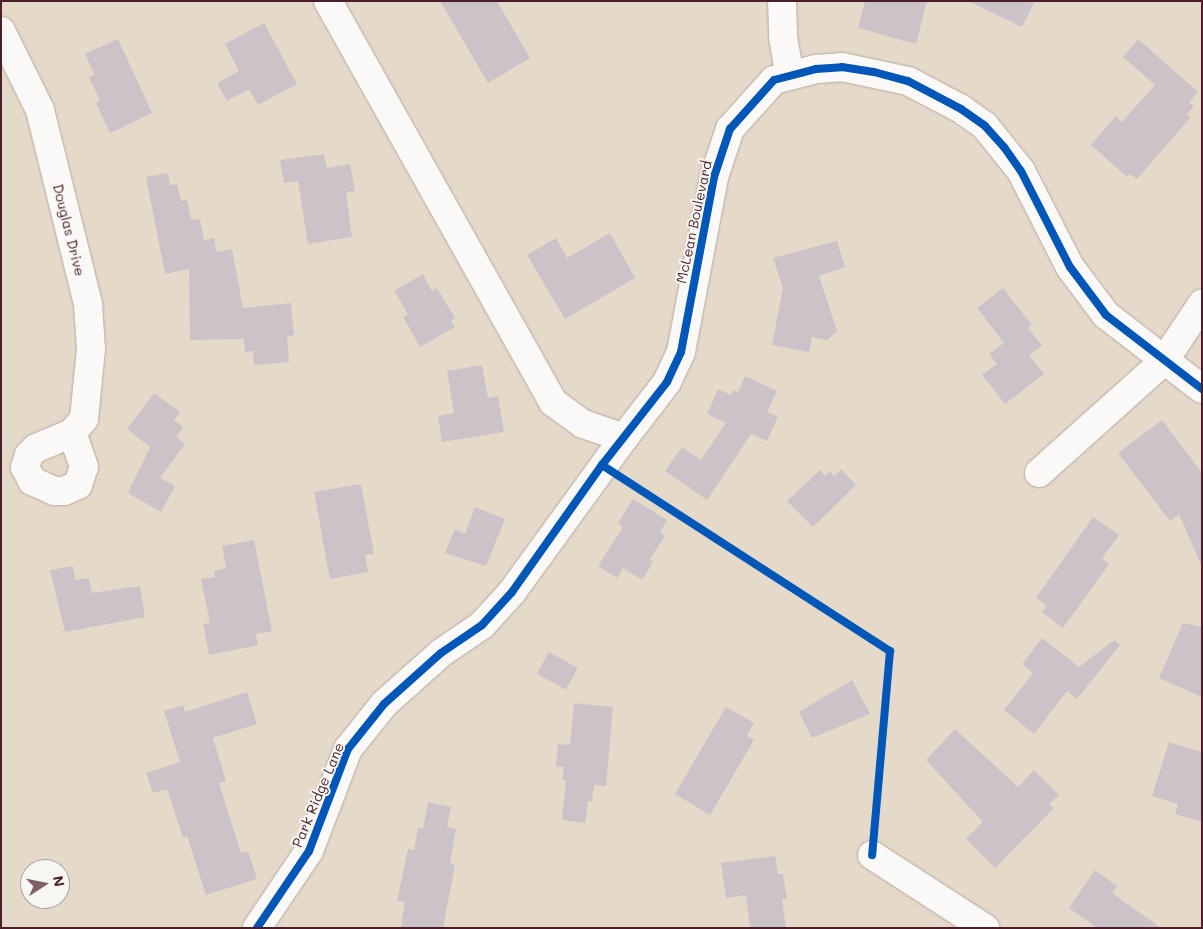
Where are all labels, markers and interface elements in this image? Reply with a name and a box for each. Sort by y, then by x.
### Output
street label: McLean Boulevard [673,159,715,285]
street label: Douglas Drive [49,182,89,278]
street label: Park Ridge Lane [288,740,348,850]
north arrow [20,859,70,909]
text: N [49,874,70,888]

